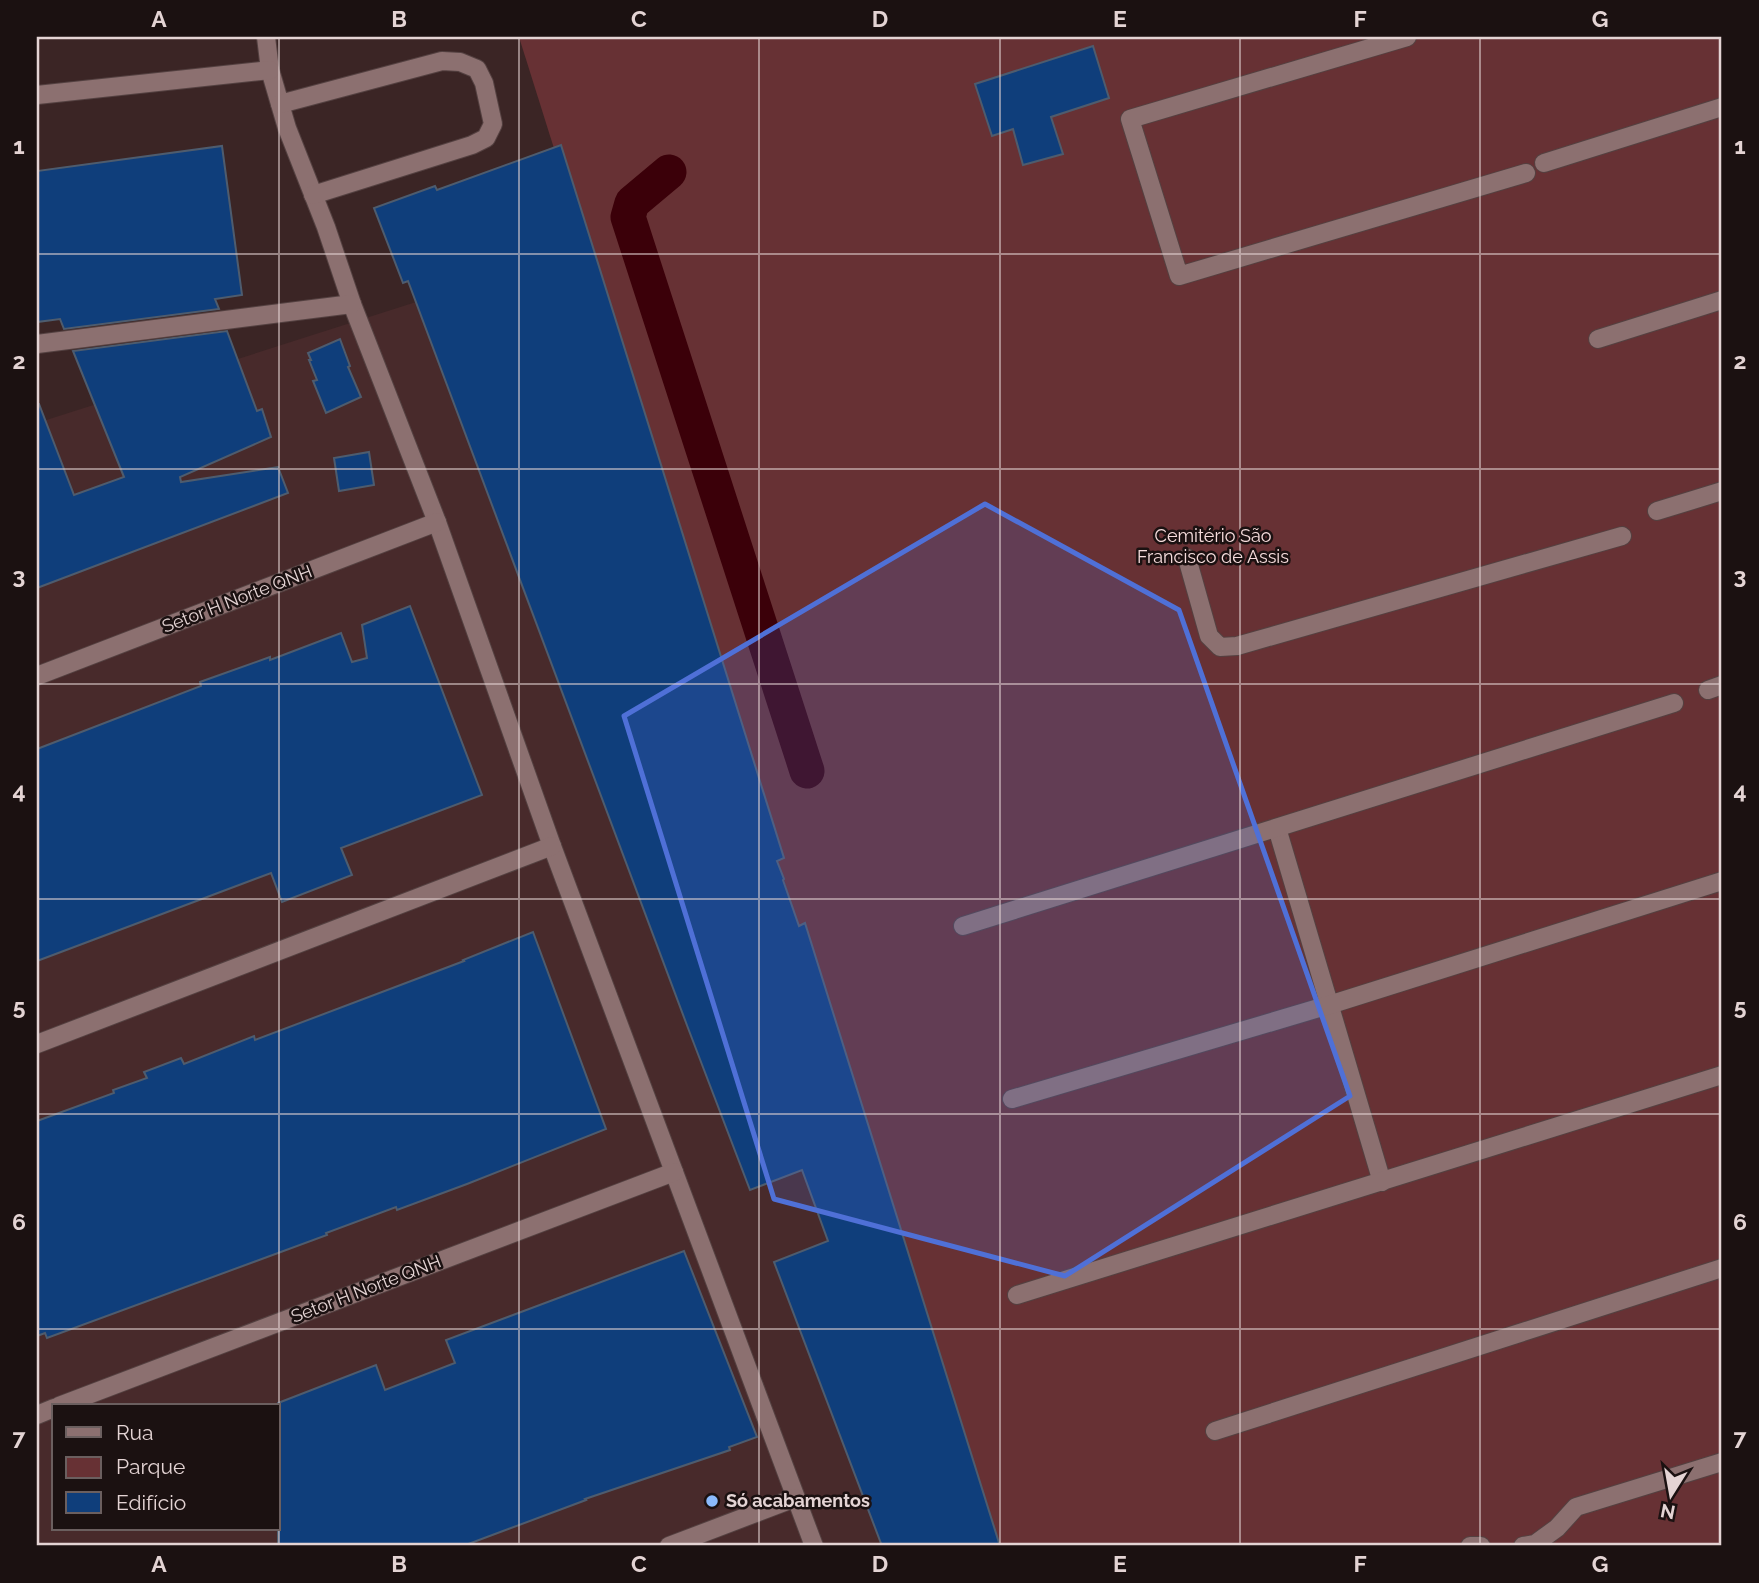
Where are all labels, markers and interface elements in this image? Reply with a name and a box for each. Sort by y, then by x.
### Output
text: A [151,5,167,32]
text: B [391,5,407,32]
text: C [631,5,647,32]
text: D [872,5,888,32]
text: E [1113,5,1127,32]
text: F [1353,5,1367,32]
text: G [1592,5,1608,32]
text: 1 [13,132,25,159]
text: 1 [1734,132,1746,159]
text: 2 [13,347,25,374]
text: 2 [1734,347,1746,374]
park label: Cemitério São Francisco de Assis [1137,525,1289,567]
street label: Setor H Norte QNH [159,560,315,637]
text: 3 [13,562,25,589]
text: 3 [1734,562,1746,589]
text: 4 [12,777,26,804]
text: 4 [1733,777,1747,804]
text: 5 [13,993,26,1020]
text: 5 [1734,993,1747,1020]
text: 6 [12,1208,26,1235]
text: 6 [1733,1208,1747,1235]
street label: Setor H Norte QNH [288,1250,444,1327]
legend [52,1404,280,1530]
text: Rua [116,1420,153,1445]
text: 7 [13,1423,26,1450]
text: 7 [1734,1423,1747,1450]
text: Parque [116,1454,185,1479]
north arrow [1636,1460,1706,1530]
text: Edifício [116,1490,186,1515]
place label: Só acabamentos [726,1490,870,1511]
marker: Só acabamentos [704,1493,720,1509]
text: N [1659,1500,1677,1524]
text: A [151,1550,167,1577]
text: B [391,1550,407,1577]
text: C [631,1550,647,1577]
text: D [872,1550,888,1577]
text: E [1113,1550,1127,1577]
text: F [1353,1550,1367,1577]
text: G [1592,1550,1608,1577]

